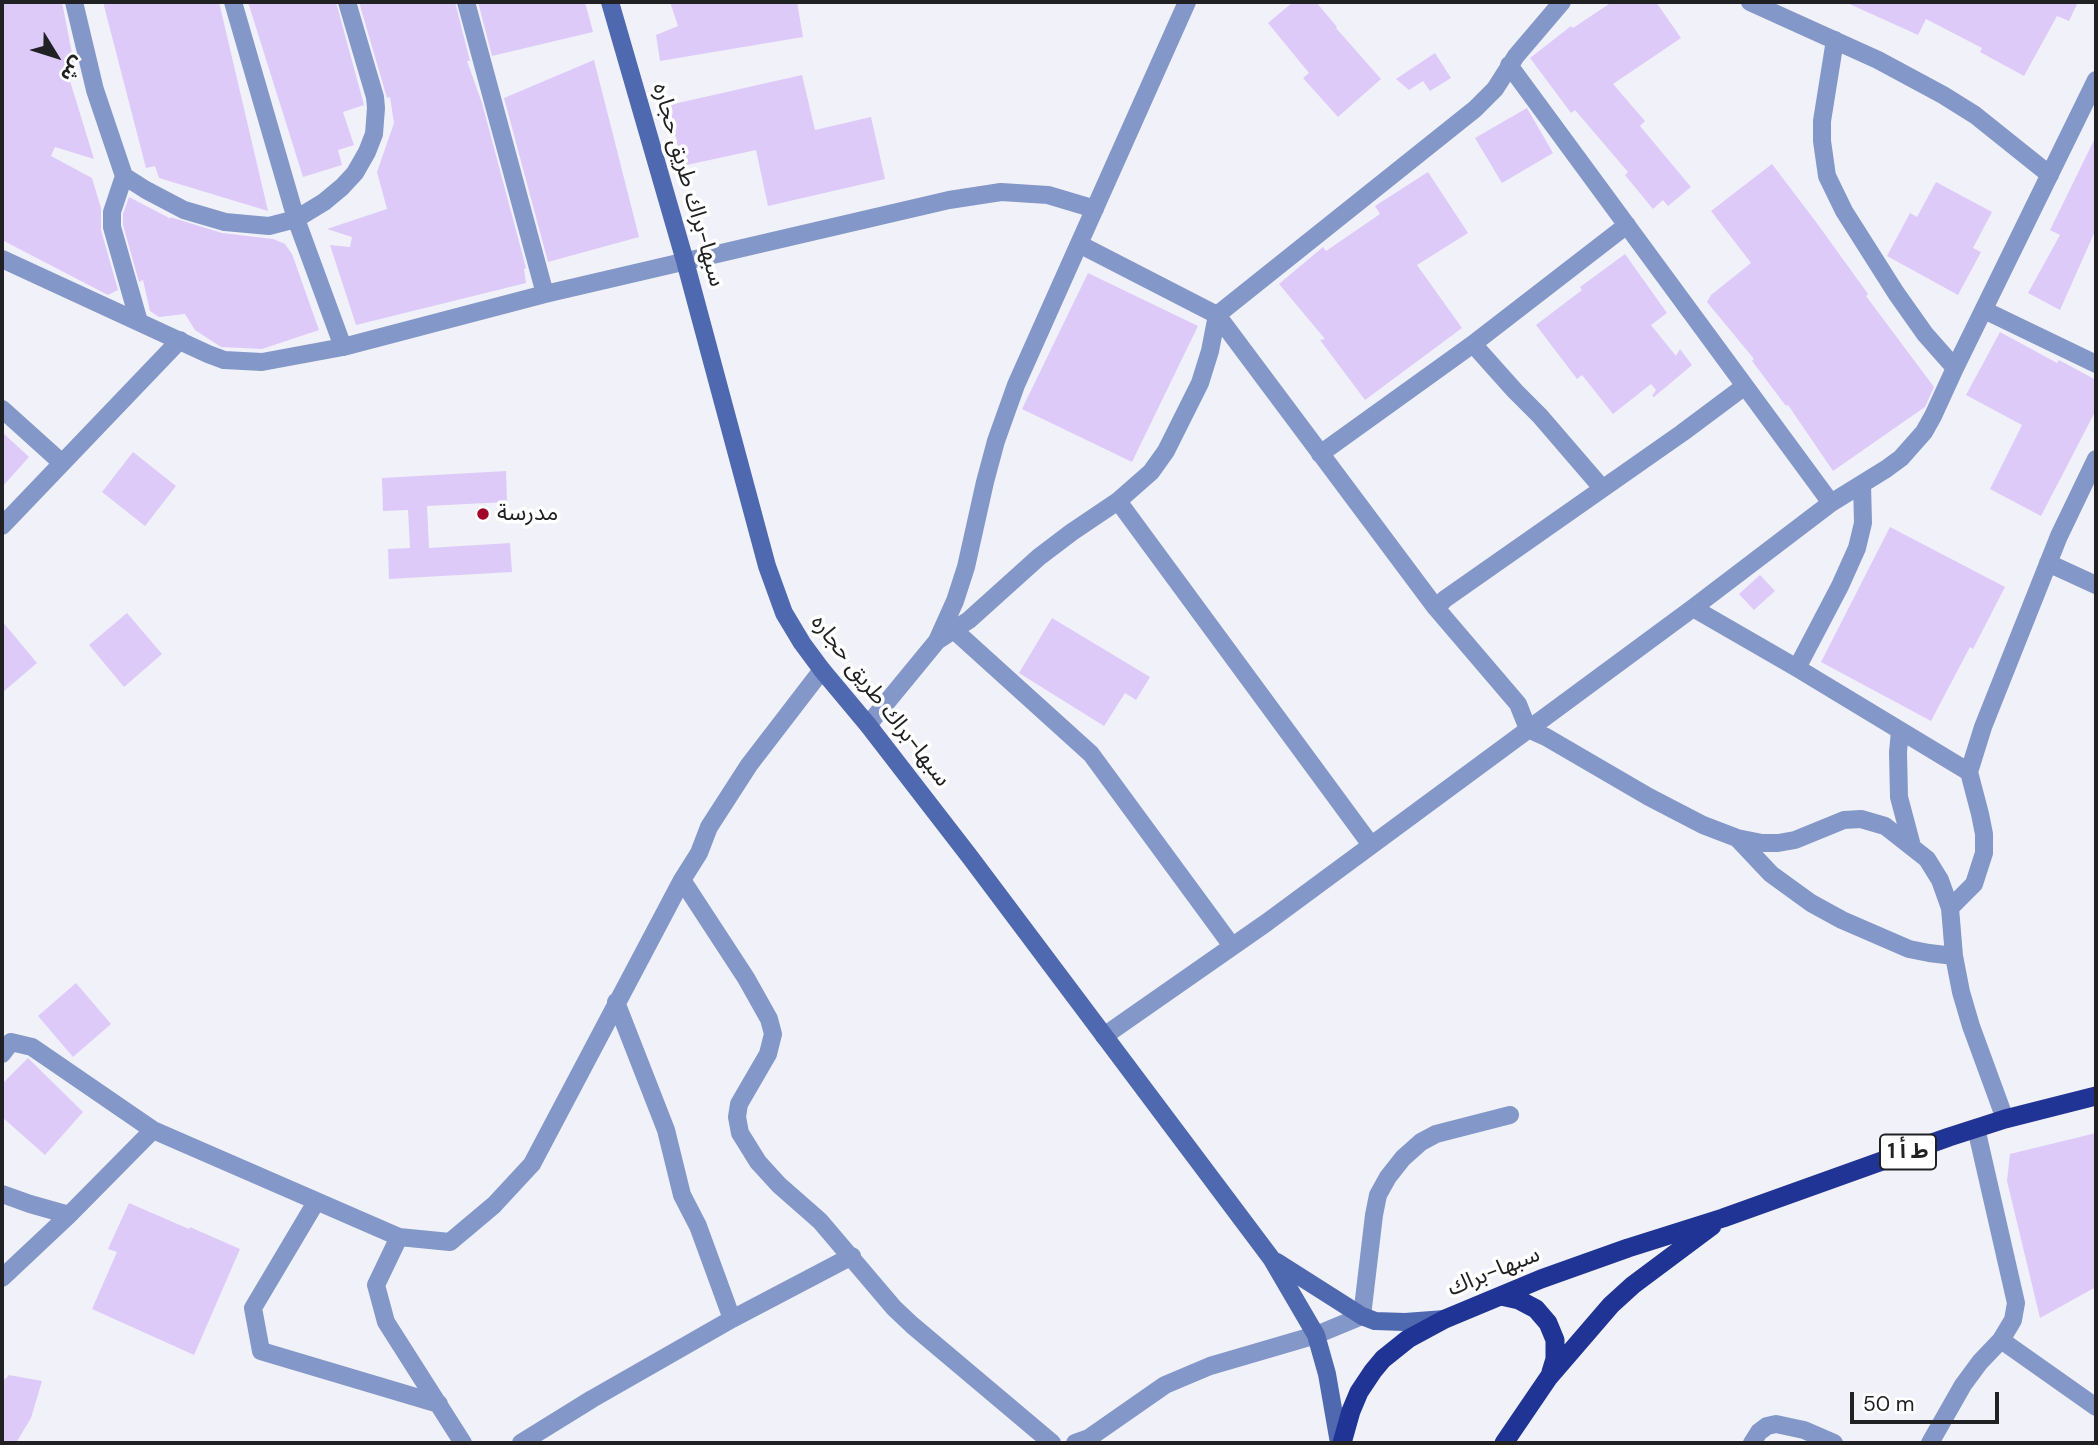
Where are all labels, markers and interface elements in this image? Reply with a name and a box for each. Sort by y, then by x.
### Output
north arrow [21,21,91,91]
text: ش [55,51,91,87]
street label: سبها-براك طريق حجاره [646,80,730,290]
place label: مدرسة [497,500,558,528]
marker: مدرسة [475,506,491,522]
street label: سبها-براك طريق حجاره [804,610,956,792]
road number: ط أ 1 [1880,1134,1936,1170]
street label: سبها-براك [1444,1241,1544,1303]
scale bar [1853,1378,2002,1422]
text: 50 m [1863,1390,1914,1418]

